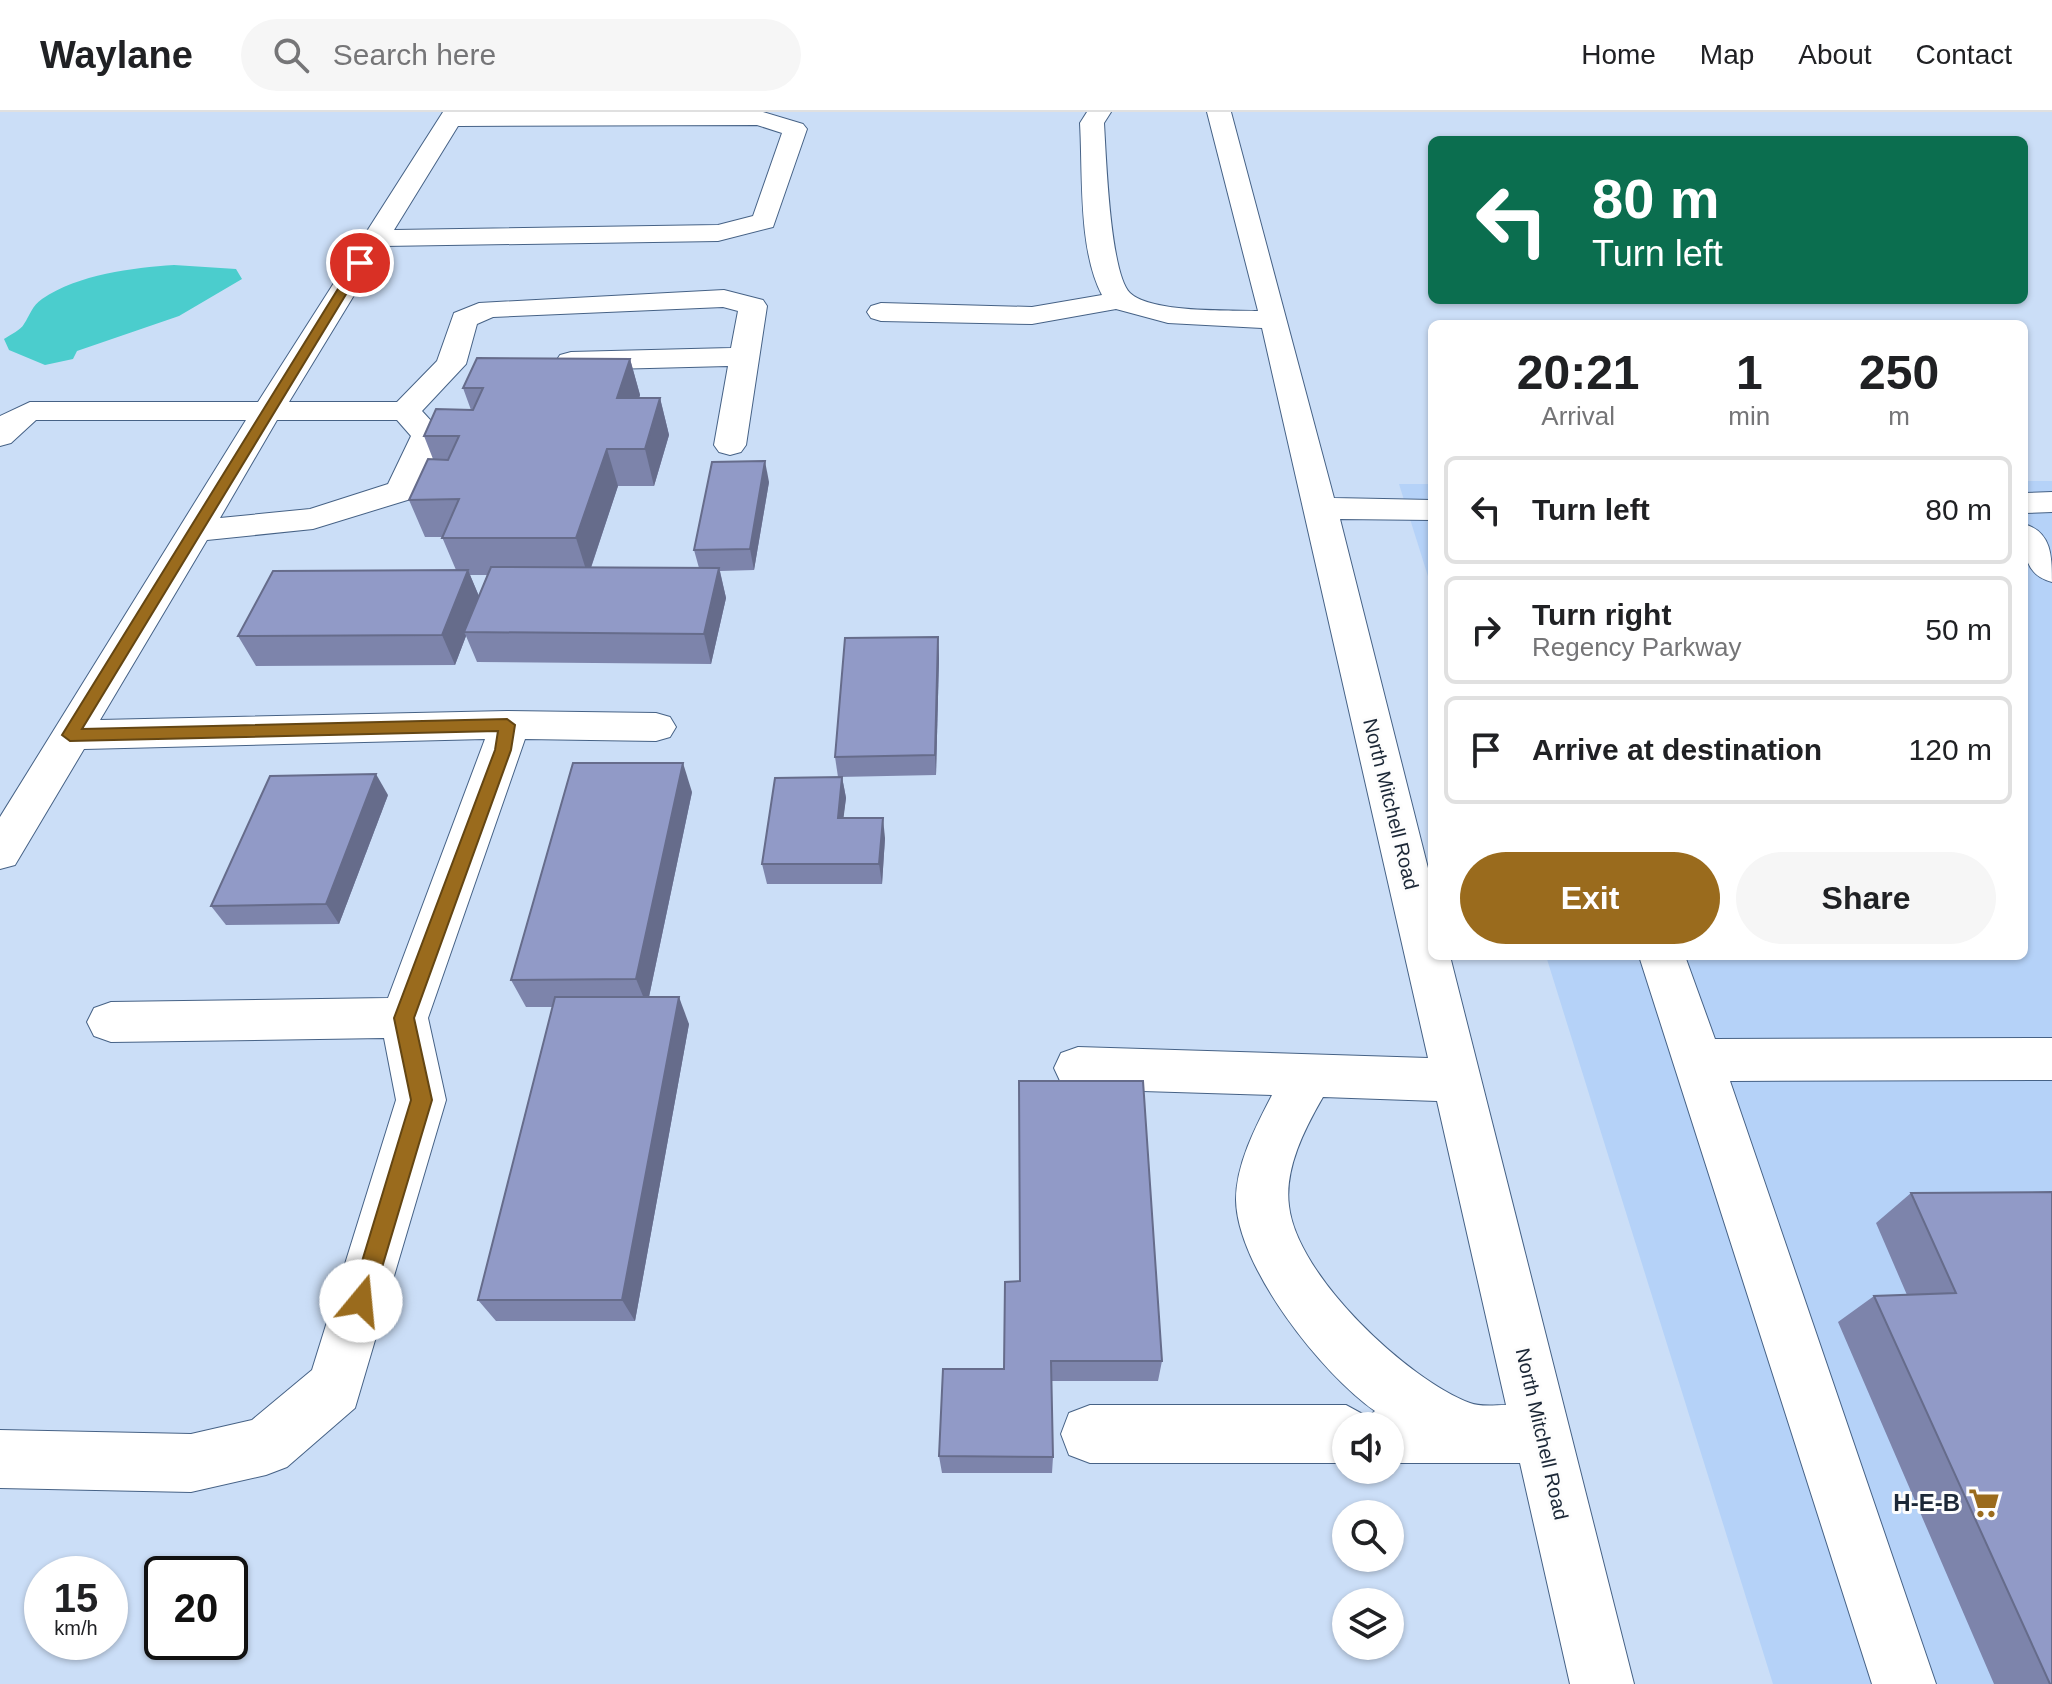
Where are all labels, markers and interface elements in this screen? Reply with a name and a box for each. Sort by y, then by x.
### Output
search box [241,19,801,91]
icon: search [269,33,313,77]
text: Waylane [40,34,193,76]
text: Search here [333,38,496,71]
text: Home [1581,39,1656,70]
text: Map [1700,39,1754,70]
text: About [1798,39,1872,70]
text: Contact [1916,39,2012,70]
text: 80 m [1592,167,1720,230]
icon: left [1460,168,1564,272]
pin [326,229,394,297]
text: Turn left [1592,233,1723,274]
icon: arrive [338,241,382,285]
text: 20:21 [1517,346,1640,399]
text: 1 [1736,346,1763,399]
text: 250 [1859,346,1939,399]
text: Arrival [1541,401,1615,431]
text: min [1728,401,1770,431]
text: m [1888,401,1910,431]
icon: left [1464,488,1508,532]
text: Turn left [1532,493,1650,526]
text: 80 m [1925,493,1992,526]
text: Turn right [1532,598,1671,631]
icon: right [1464,608,1508,652]
text: 50 m [1925,613,1992,646]
text: Regency Parkway [1532,632,1742,662]
street label: North Mitchell Road [1359,716,1423,892]
icon: arrive [1464,728,1508,772]
text: Arrive at destination [1532,733,1822,766]
text: 120 m [1909,733,1992,766]
button: Exit [1460,852,1720,944]
button: Share [1736,852,1996,944]
position arrow [319,1259,403,1343]
street label: North Mitchell Road [1512,1346,1572,1522]
map controls [1332,1412,1404,1660]
button: sound [1332,1412,1404,1484]
supermarket icon: H-E-B [1967,1486,2001,1520]
place label: H-E-B [1893,1489,1960,1516]
button: search [1332,1500,1404,1572]
speed limit sign: 20 [144,1556,248,1660]
text: 15 [54,1576,98,1620]
button: layers [1332,1588,1404,1660]
text: km/h [54,1617,98,1639]

